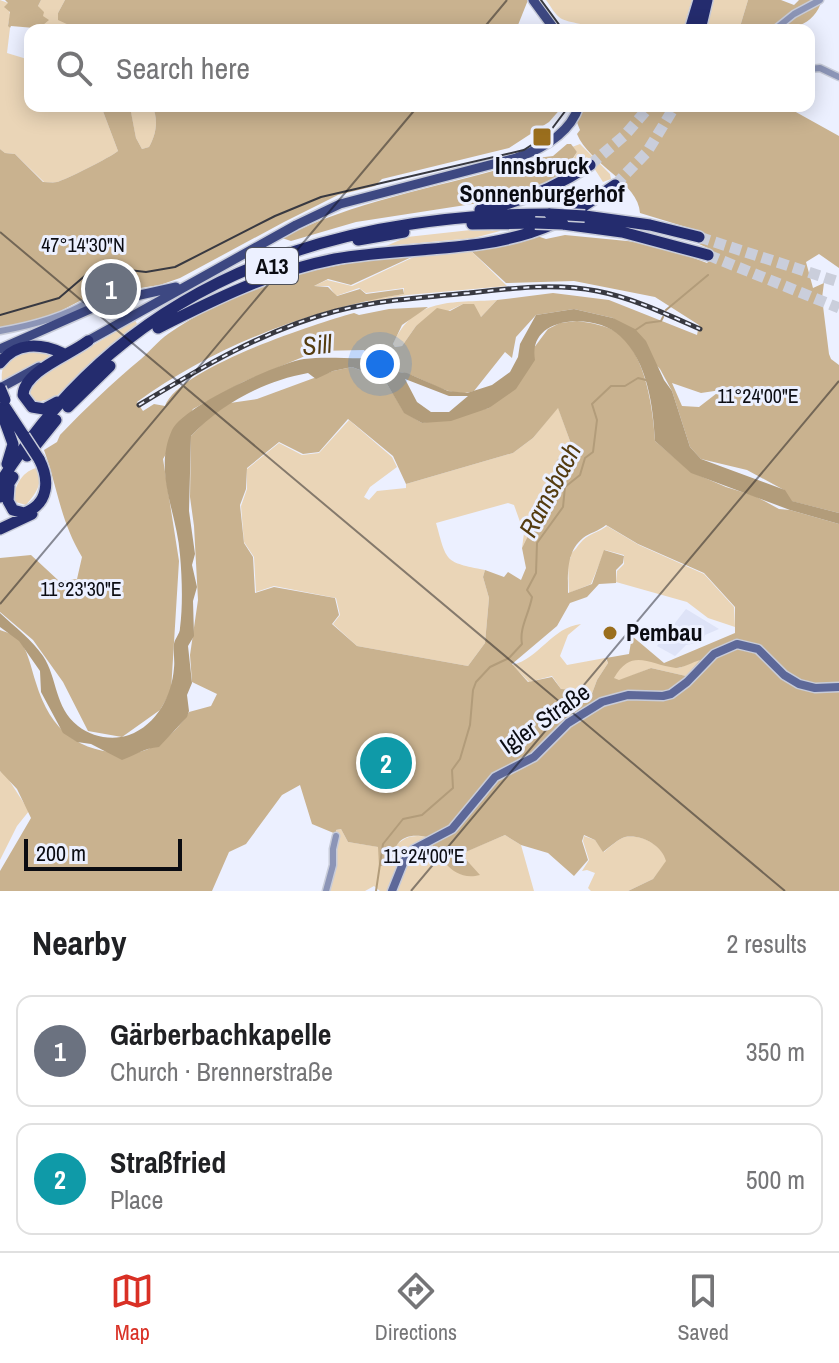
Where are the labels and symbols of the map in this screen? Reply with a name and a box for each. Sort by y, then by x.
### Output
marker: Innsbruck Sonnenburgerhof [531,126,553,148]
place label: Innsbruck Sonnenburgerhof [459,149,625,209]
text: 47°14'30"N [41,231,125,258]
road number: A13 [246,248,298,284]
pin: 1 [85,259,137,319]
water label: Sill [301,326,334,363]
your location [360,344,400,384]
text: 11°24'00"E [717,382,799,409]
water label: Ramsbach [510,437,589,543]
text: 11°23'30"E [40,575,122,602]
place label: Pembau [626,616,703,648]
marker: Pembau [601,624,619,642]
street label: Igler Straße [493,676,596,761]
pin: 2 [360,733,412,793]
scale bar [24,835,182,871]
text: 11°24'00"E [383,842,465,869]

